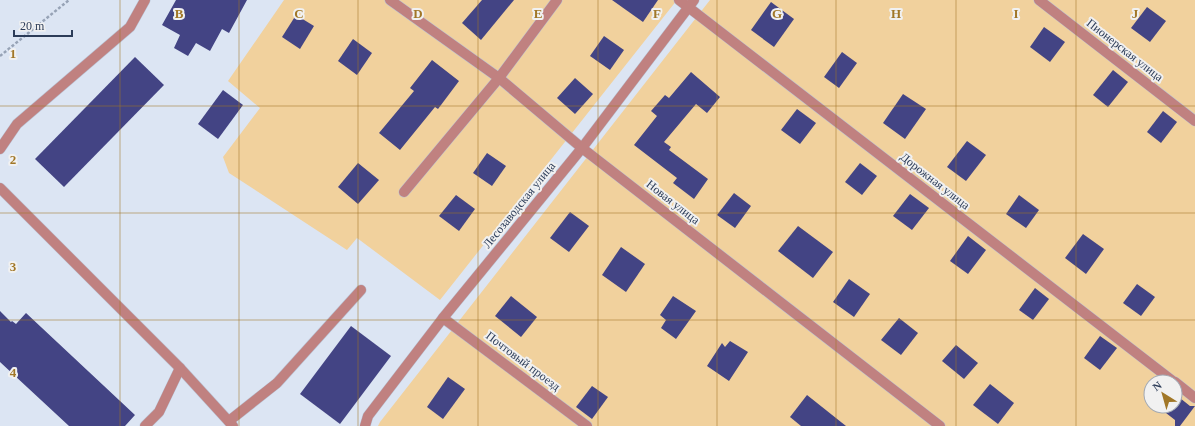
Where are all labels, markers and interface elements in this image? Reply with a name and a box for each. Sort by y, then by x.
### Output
text: B [175,6,184,21]
text: C [294,6,304,21]
text: D [413,6,423,21]
text: E [534,6,542,21]
text: F [653,6,661,21]
text: G [772,6,782,21]
text: H [891,6,901,21]
text: I [1013,6,1019,21]
text: J [1132,6,1139,21]
scale bar [14,12,72,38]
street label: Пионерская улица [1084,16,1167,85]
text: 20 m [20,19,45,33]
text: 1 [10,46,16,61]
street label: Дорожная улица [898,150,973,213]
text: 2 [10,152,16,167]
street label: Лесозаводская улица [480,159,558,251]
street label: Новая улица [644,177,703,228]
text: 3 [10,259,17,274]
street label: Почтовый проезд [483,329,563,393]
text: 4 [10,365,17,380]
north arrow [1143,374,1183,414]
text: N [1150,379,1164,393]

